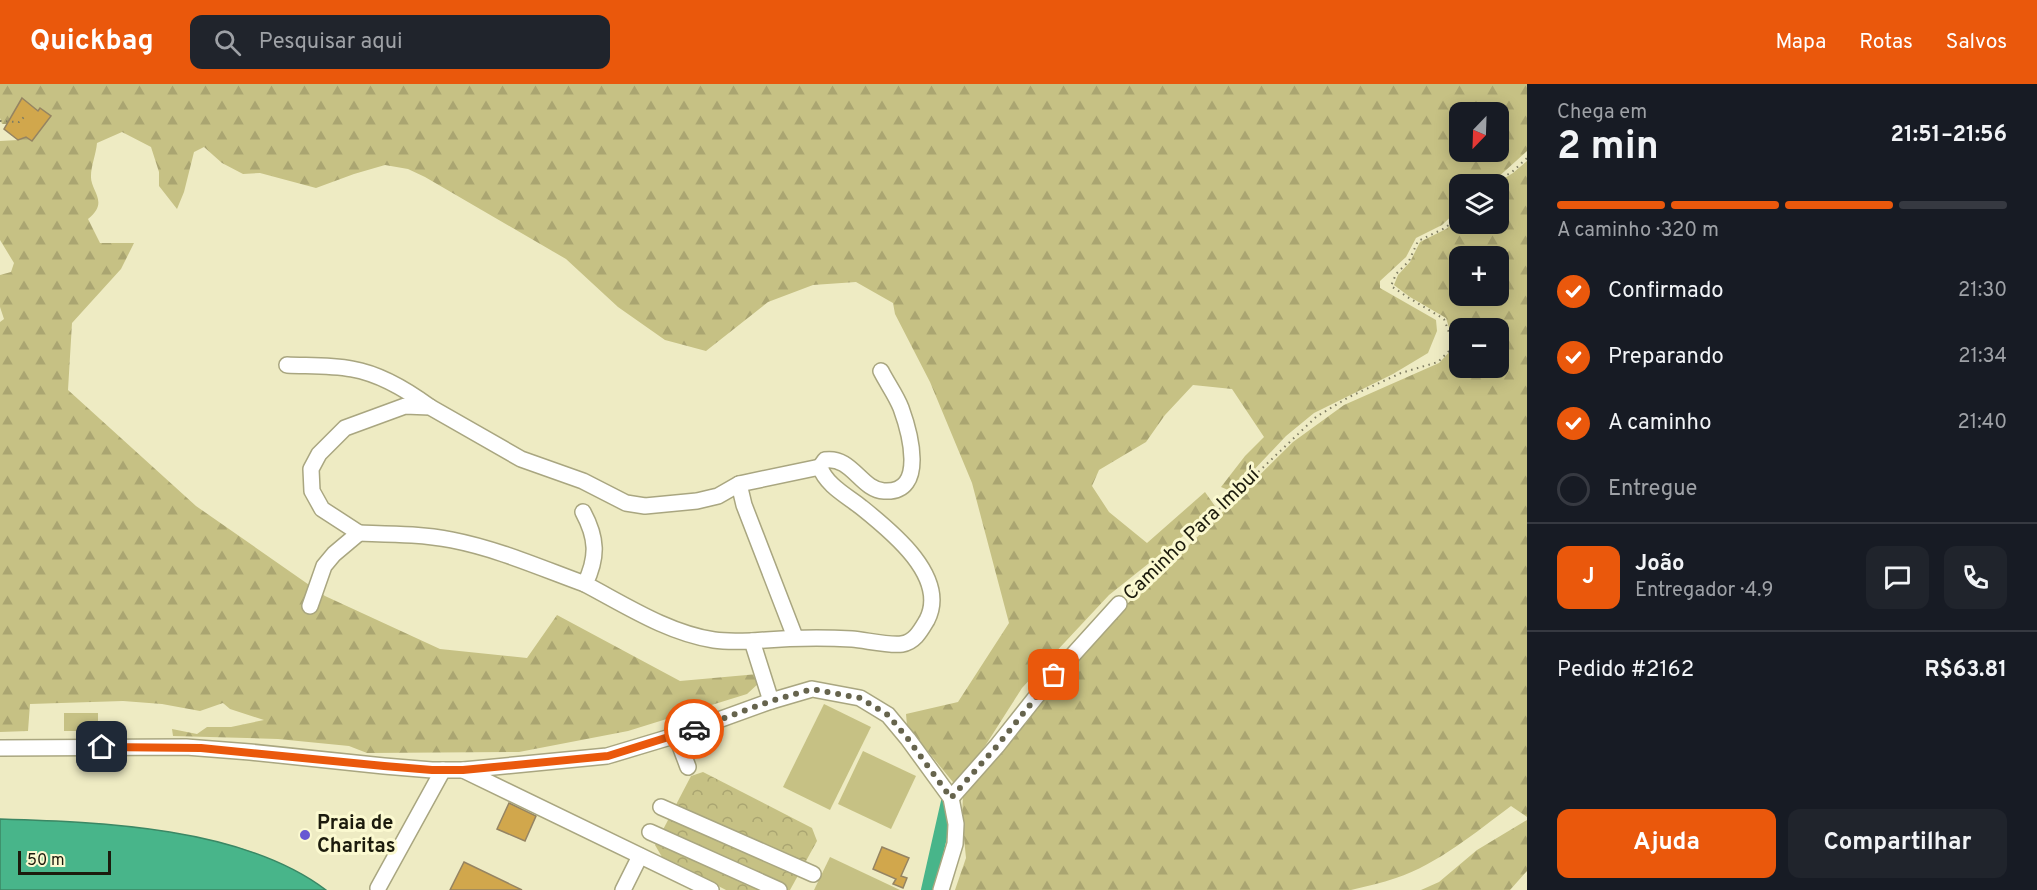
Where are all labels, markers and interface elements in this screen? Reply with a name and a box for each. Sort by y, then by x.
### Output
search box [190,15,610,69]
text: Quickbag [30,24,154,60]
icon: search [211,26,244,59]
text: Pesquisar aqui [259,29,403,56]
text: Mapa [1776,29,1826,56]
text: Rotas [1859,29,1913,56]
text: Salvos [1946,29,2007,56]
text: Chega em [1557,100,1647,126]
north arrow [1449,102,1509,162]
map controls [1449,102,1509,378]
text: 21:51–21:56 [1891,122,2007,149]
text: 2 min [1557,124,1659,173]
button: layers [1449,174,1509,234]
text: A caminho · 320 m [1557,218,1719,244]
button: + [1449,246,1509,306]
icon: check [1557,275,1590,308]
text: Confirmado [1608,278,1724,305]
text: 21:30 [1958,278,2007,304]
button: − [1449,318,1509,378]
icon: check [1557,341,1590,374]
text: Preparando [1608,344,1724,371]
text: 21:34 [1958,344,2007,370]
icon: check [1557,407,1590,440]
text: A caminho [1608,410,1711,437]
text: 21:40 [1958,410,2007,436]
street label: Caminho Para Imbuí [1118,462,1267,607]
text: Entregue [1608,476,1697,503]
button: chat [1866,546,1929,609]
button: phone [1944,546,2007,609]
text: João [1635,551,1684,578]
text: J [1582,564,1595,591]
text: Entregador · 4.9 [1635,578,1774,604]
pin [1028,649,1079,700]
text: Pedido #2162 [1557,657,1694,684]
text: R$63.81 [1924,657,2007,684]
icon: bag [1037,658,1070,691]
courier [664,699,724,759]
icon: car [678,713,711,746]
pin [76,721,127,772]
icon: home [85,730,118,763]
button: Ajuda [1557,809,1776,878]
button: Compartilhar [1788,809,2007,878]
place label: Praia de Charitas [317,811,396,860]
marker: Praia de Charitas [298,828,312,842]
scale bar [18,848,111,876]
text: 50 m [27,851,65,871]

